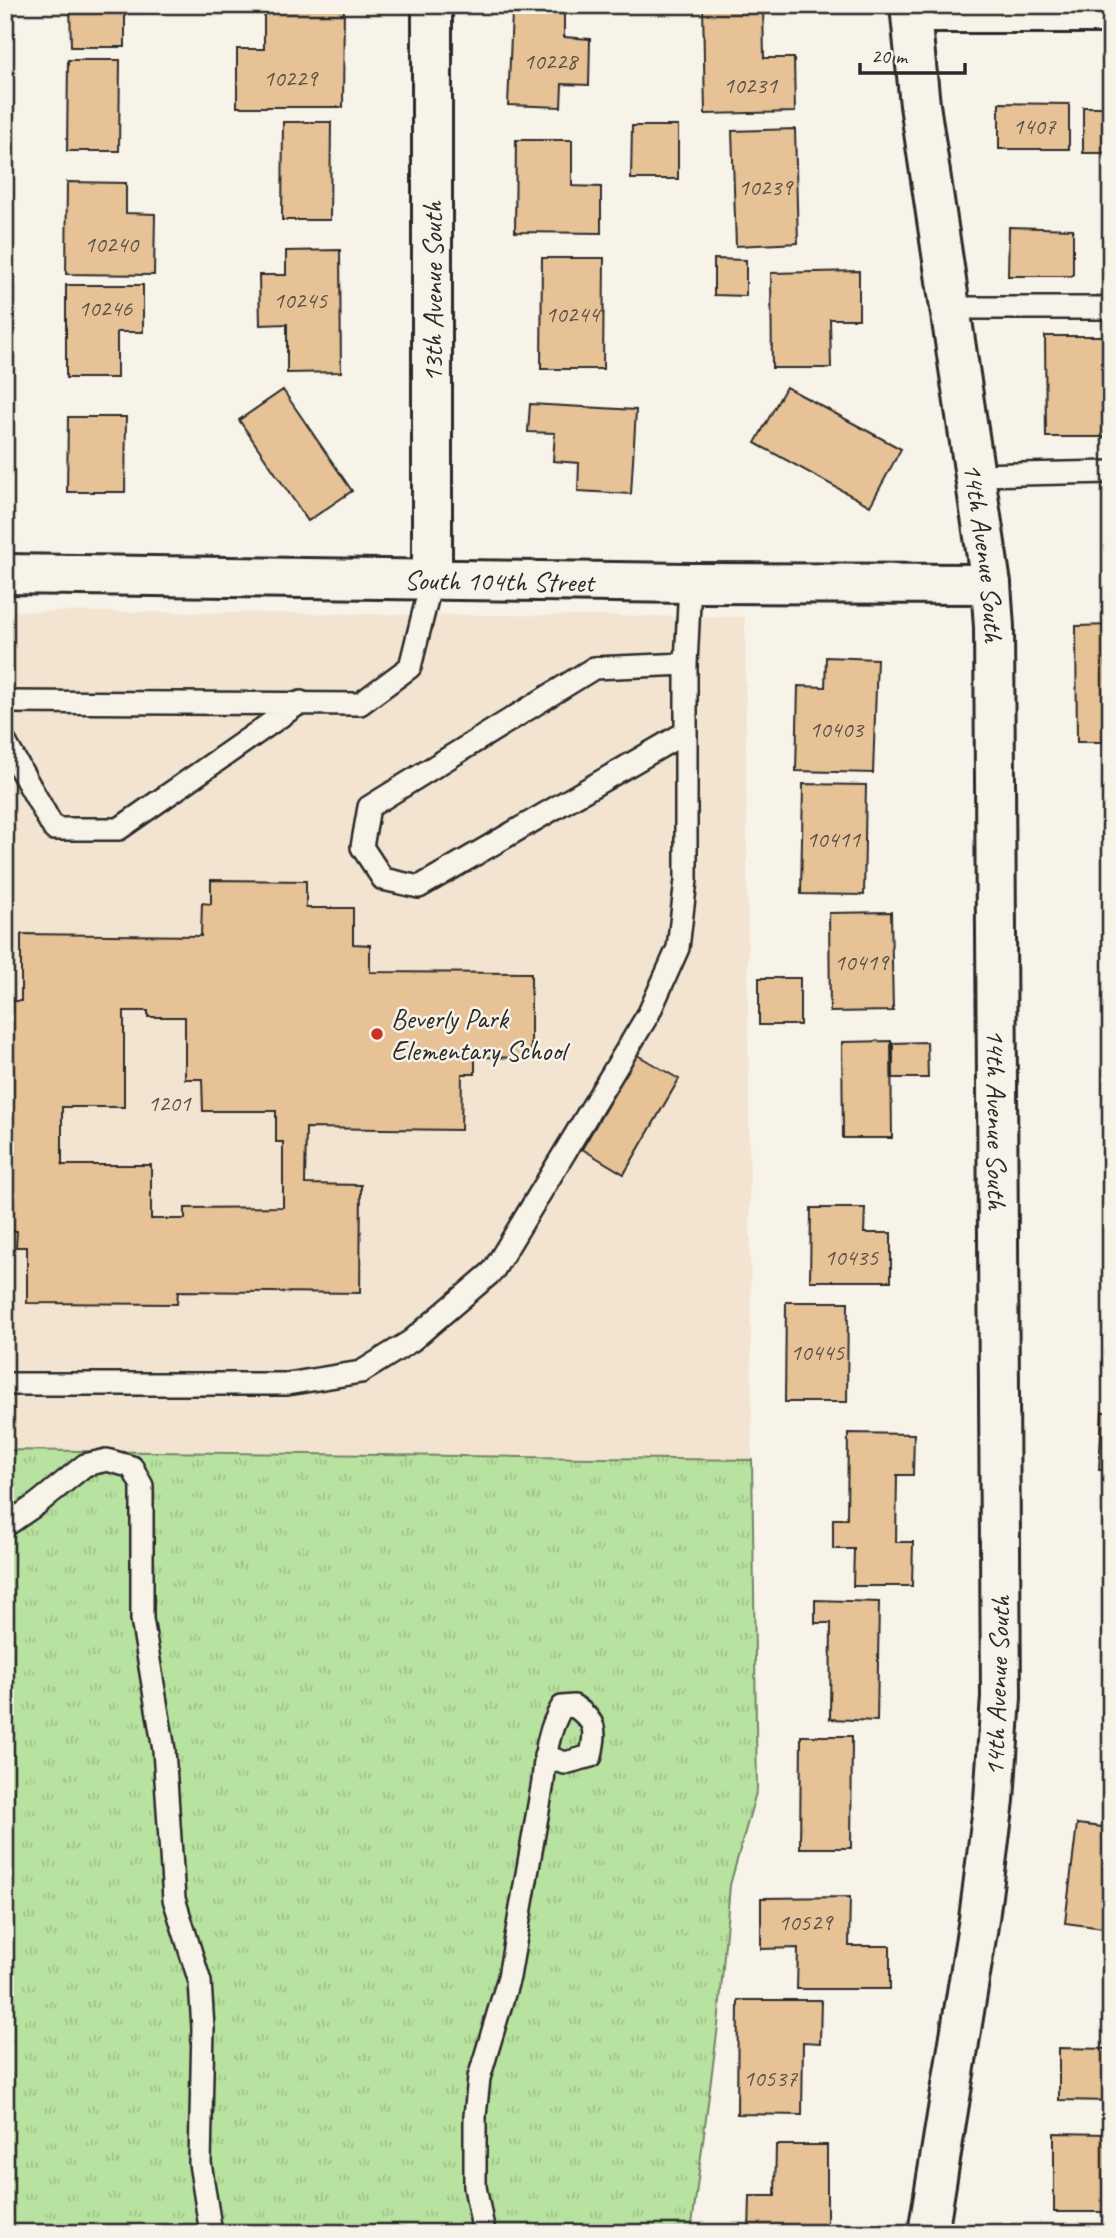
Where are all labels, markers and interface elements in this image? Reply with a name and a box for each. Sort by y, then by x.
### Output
scale bar [860,32,965,76]
text: 20 m [871,43,909,69]
house number: 10228 [523,46,579,76]
house number: 10229 [263,63,319,93]
house number: 10231 [723,70,778,100]
house number: 1407 [1012,111,1057,141]
house number: 10239 [738,172,794,202]
street label: 13th Avenue South [415,200,450,382]
house number: 10240 [84,229,140,259]
house number: 10245 [273,285,328,315]
house number: 10246 [78,293,133,323]
house number: 10244 [545,299,601,329]
street label: 14th Avenue South [956,461,1012,644]
street label: South 104th Street [404,562,597,599]
house number: 10403 [809,714,865,744]
house number: 10411 [806,824,861,854]
house number: 10419 [834,947,890,977]
place label: Beverly Park Elementary School [391,1001,571,1068]
marker: Beverly Park Elementary School [369,1026,385,1042]
street label: 14th Avenue South [979,1029,1015,1211]
house number: 1201 [147,1088,192,1118]
house number: 10435 [824,1242,879,1272]
house number: 10445 [790,1337,845,1367]
street label: 14th Avenue South [976,1594,1018,1777]
house number: 10529 [778,1907,834,1937]
house number: 10537 [743,2063,798,2093]

